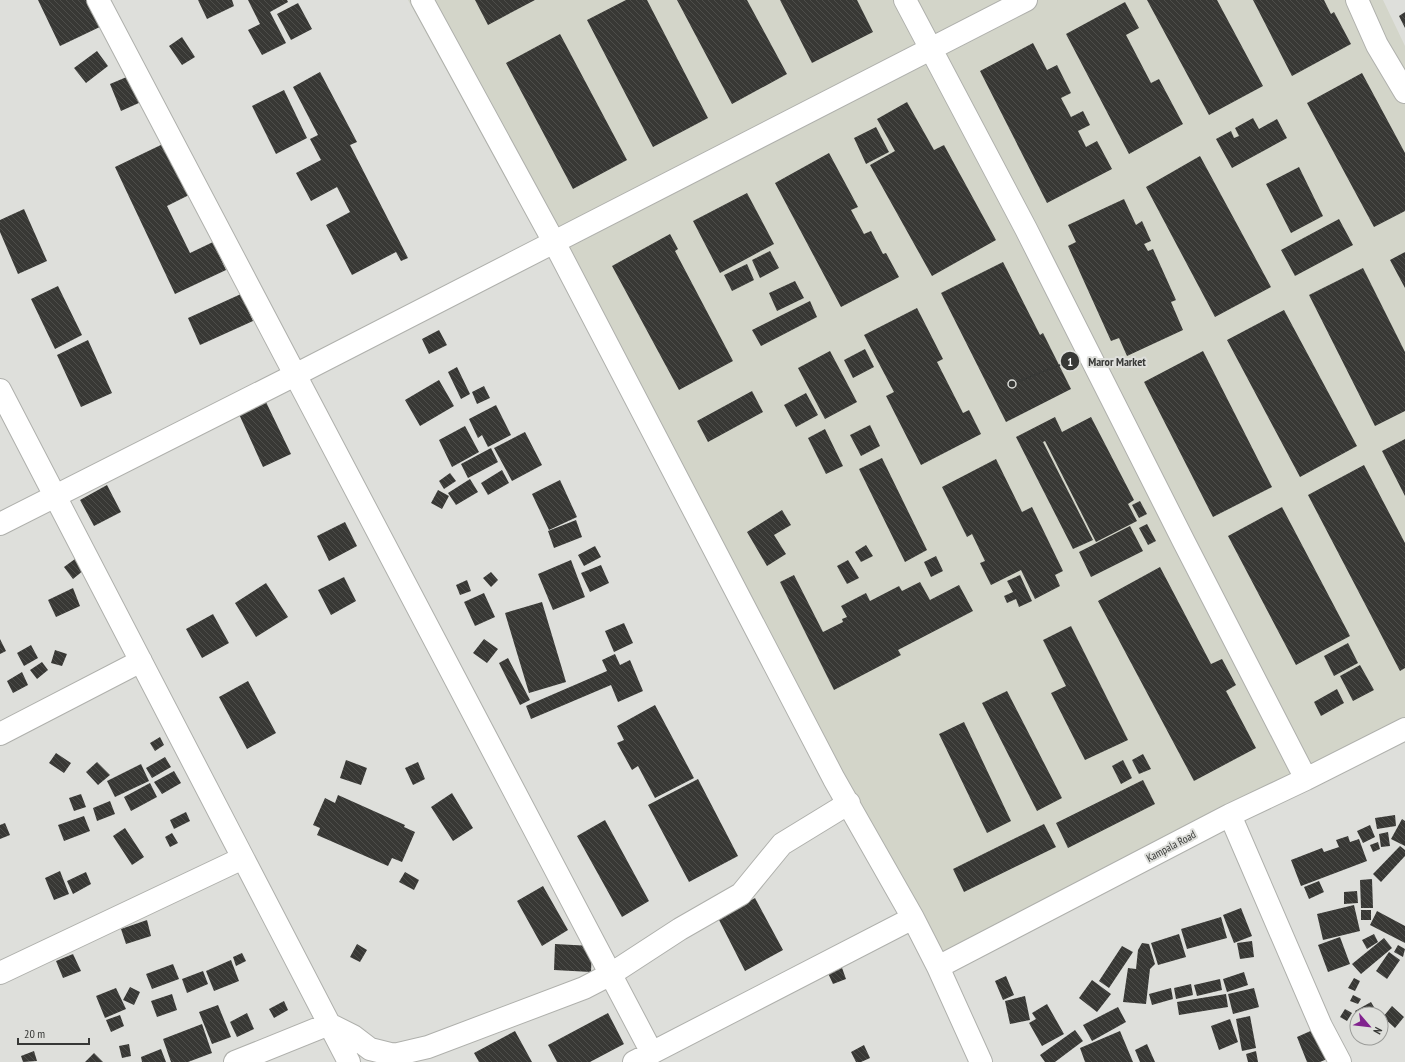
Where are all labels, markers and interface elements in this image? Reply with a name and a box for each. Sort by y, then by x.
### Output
callout: Maror Market [1060,349,1153,373]
text: 1 [1067,354,1073,369]
text: Maror Market [1088,354,1146,369]
street label: Kampala Road [1144,827,1198,865]
north arrow [1349,1006,1389,1046]
scale bar [18,1020,89,1046]
text: N [1370,1025,1385,1037]
text: 20 m [24,1026,45,1041]

